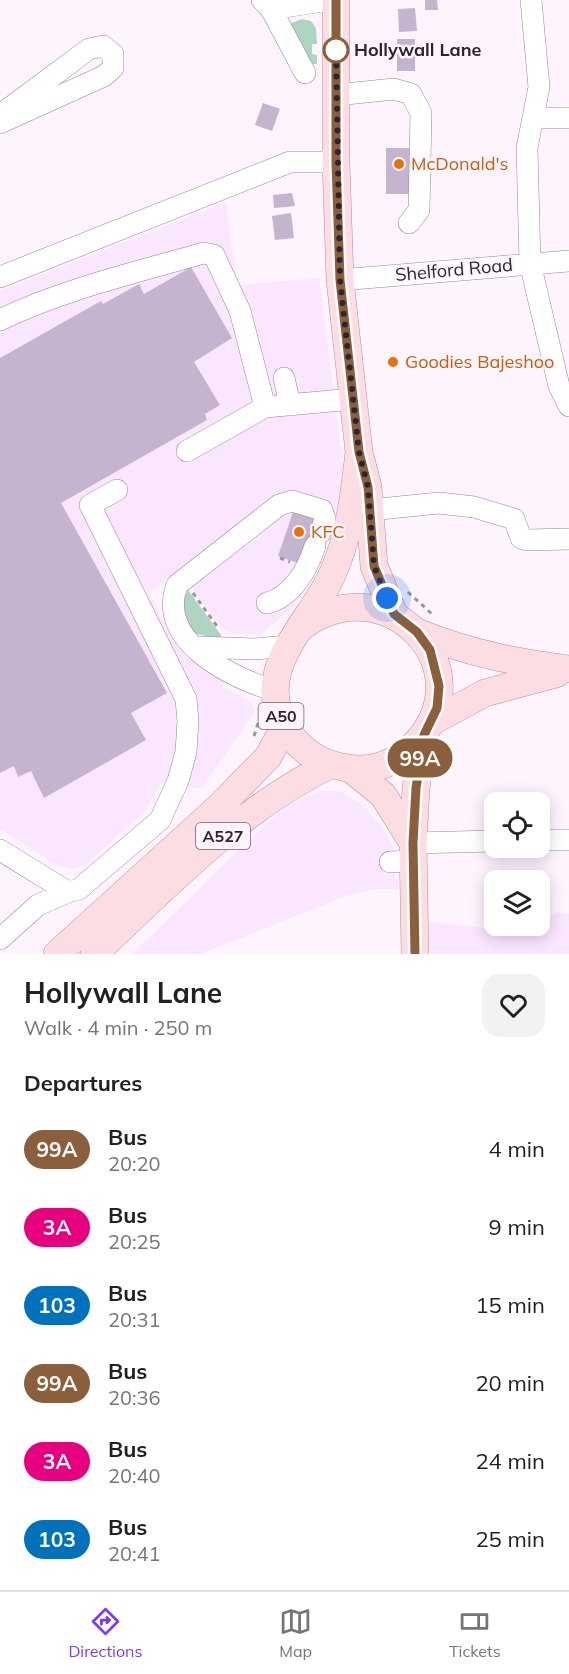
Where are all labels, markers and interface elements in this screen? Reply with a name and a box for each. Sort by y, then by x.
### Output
marker: Hollywall Lane [323,37,349,63]
place label: Hollywall Lane [354,38,482,61]
place label: McDonald's [411,152,508,175]
marker: McDonald's [392,157,406,171]
street label: Shelford Road [394,253,514,286]
place label: Goodies Bajeshoo [405,350,554,373]
marker: Goodies Bajeshoo [386,355,400,369]
place label: KFC [311,520,345,543]
marker: KFC [292,525,306,539]
your location [372,583,402,613]
road number: A50 [258,703,304,729]
line badge: 99A [386,738,454,777]
text: 99A [400,745,440,771]
map controls [484,792,550,936]
button: locate [484,792,550,858]
road number: A527 [196,823,250,849]
button: layers [484,870,550,936]
button: heart [482,974,545,1037]
text: Hollywall Lane [24,975,222,1010]
text: Walk · 4 min · 250 m [24,1015,212,1040]
text: Departures [24,1069,142,1097]
text: Bus [108,1123,147,1151]
text: 4 min [489,1135,545,1163]
text: 99A [37,1136,77,1162]
text: 20:20 [108,1151,161,1176]
text: Bus [108,1201,147,1229]
text: 9 min [489,1213,545,1241]
text: 3A [43,1214,71,1240]
text: 20:25 [108,1229,161,1254]
text: Bus [108,1279,147,1307]
text: 15 min [475,1291,545,1319]
text: 103 [38,1292,76,1318]
text: 20:31 [108,1307,161,1332]
text: Bus [108,1357,147,1385]
text: 20 min [475,1369,545,1397]
text: 99A [37,1370,77,1396]
text: 20:36 [108,1385,161,1410]
text: Bus [108,1435,147,1463]
text: 24 min [475,1447,545,1475]
text: 3A [43,1448,71,1474]
text: 20:40 [108,1463,161,1488]
text: Bus [108,1513,147,1541]
text: 25 min [475,1525,545,1553]
text: 103 [38,1526,76,1552]
text: 20:41 [108,1541,161,1566]
tab: Directions [68,1605,142,1661]
tab: Map [279,1605,312,1661]
tab: Tickets [449,1605,501,1661]

